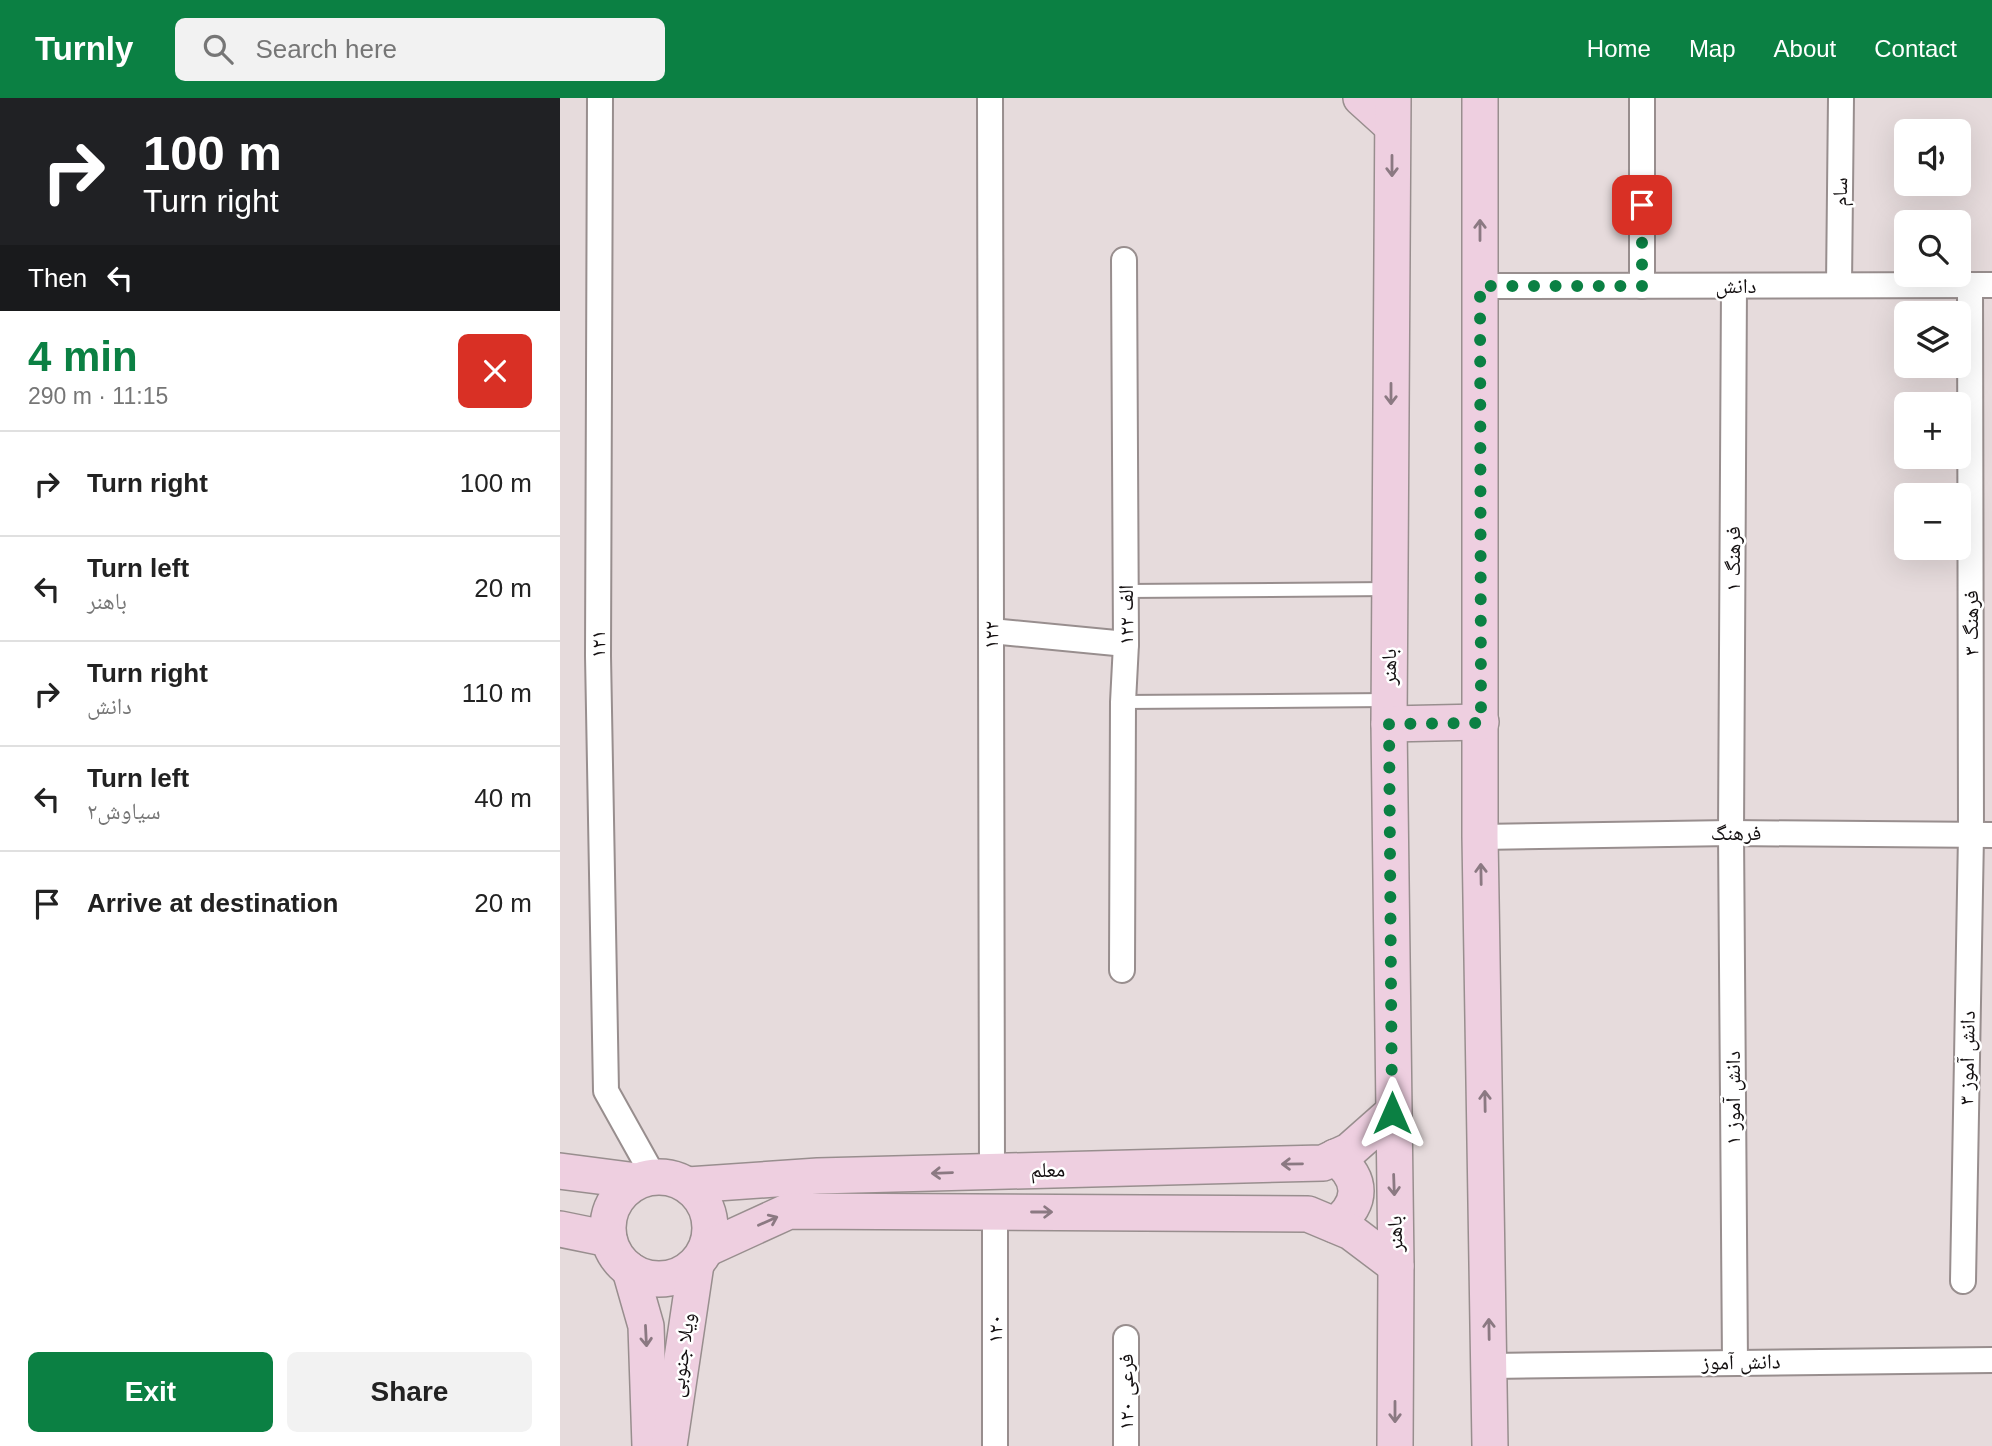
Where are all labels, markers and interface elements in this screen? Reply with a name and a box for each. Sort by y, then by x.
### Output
search box [175,18,665,81]
text: Turnly [35,30,133,67]
icon: search [199,30,237,68]
text: Search here [255,34,397,64]
text: Home [1587,35,1651,62]
text: Map [1689,35,1736,62]
text: About [1774,35,1836,62]
text: Contact [1874,35,1957,62]
map controls [1894,119,1971,560]
button: sound [1894,119,1971,196]
icon: right [28,126,119,217]
text: 100 m [143,126,282,180]
one-way arrow [1385,154,1399,177]
pin [1612,175,1672,235]
street label: سام [1828,177,1854,207]
text: Turn right [143,183,279,219]
icon: arrive [1623,186,1661,224]
button: search [1894,210,1971,287]
one-way arrow [1473,219,1487,242]
icon: left [101,259,139,297]
text: Then [28,263,87,293]
street label: دانش [1716,274,1756,299]
button: layers [1894,301,1971,378]
text: 4 min [28,333,138,380]
button: close [458,334,532,408]
one-way arrow [1384,382,1398,405]
text: 290 m · 11:15 [28,383,168,409]
button: + [1894,392,1971,469]
icon: right [28,465,66,503]
text: Turn right [87,468,208,498]
text: 100 m [460,468,532,498]
button: − [1894,483,1971,560]
street label: فرهنگ ۱ [1721,526,1744,592]
text: Turn left [87,553,189,583]
icon: left [28,570,66,608]
text: 20 m [474,573,532,603]
street label: ۱۲۲ الف [1114,585,1137,645]
text: باهنر [87,588,127,614]
street label: فرهنگ ۳ [1959,590,1982,656]
street label: ۱۲۲ [979,621,1002,649]
street label: ۱۲۱ [586,630,609,658]
street label: باهنر [1377,649,1401,686]
text: Turn right [87,658,208,688]
icon: right [28,675,66,713]
text: 110 m [462,678,532,708]
text: دانش [87,693,132,719]
text: Turn left [87,763,189,793]
icon: left [28,780,66,818]
text: 40 m [474,783,532,813]
text: سیاوش۲ [87,798,161,824]
street label: فرهنگ [1711,821,1761,844]
one-way arrow [1474,863,1488,886]
icon: arrive [28,885,66,923]
text: Arrive at destination [87,888,338,918]
text: 20 m [474,888,532,918]
street label: دانش آموز ۳ [1954,1011,1981,1105]
street label: دانش آموز ۱ [1721,1051,1746,1145]
position arrow [1355,1076,1429,1150]
one-way arrow [1478,1090,1492,1113]
one-way arrow [1281,1157,1304,1171]
street label: معلم [1031,1158,1065,1184]
one-way arrow [931,1166,954,1179]
one-way arrow [1387,1173,1401,1196]
one-way arrow [1030,1205,1053,1219]
one-way arrow [756,1214,778,1227]
street label: باهنر [1382,1215,1407,1254]
street label: ویلا جنوبی [664,1311,701,1399]
street label: ۱۲۰ [983,1315,1006,1343]
one-way arrow [1482,1318,1496,1341]
one-way arrow [640,1324,653,1347]
street label: دانش آموز [1700,1349,1781,1376]
button: Exit [28,1352,273,1432]
button: Share [287,1352,532,1432]
street label: ۱۲۰ فرعی [1114,1354,1139,1430]
one-way arrow [1388,1400,1402,1423]

